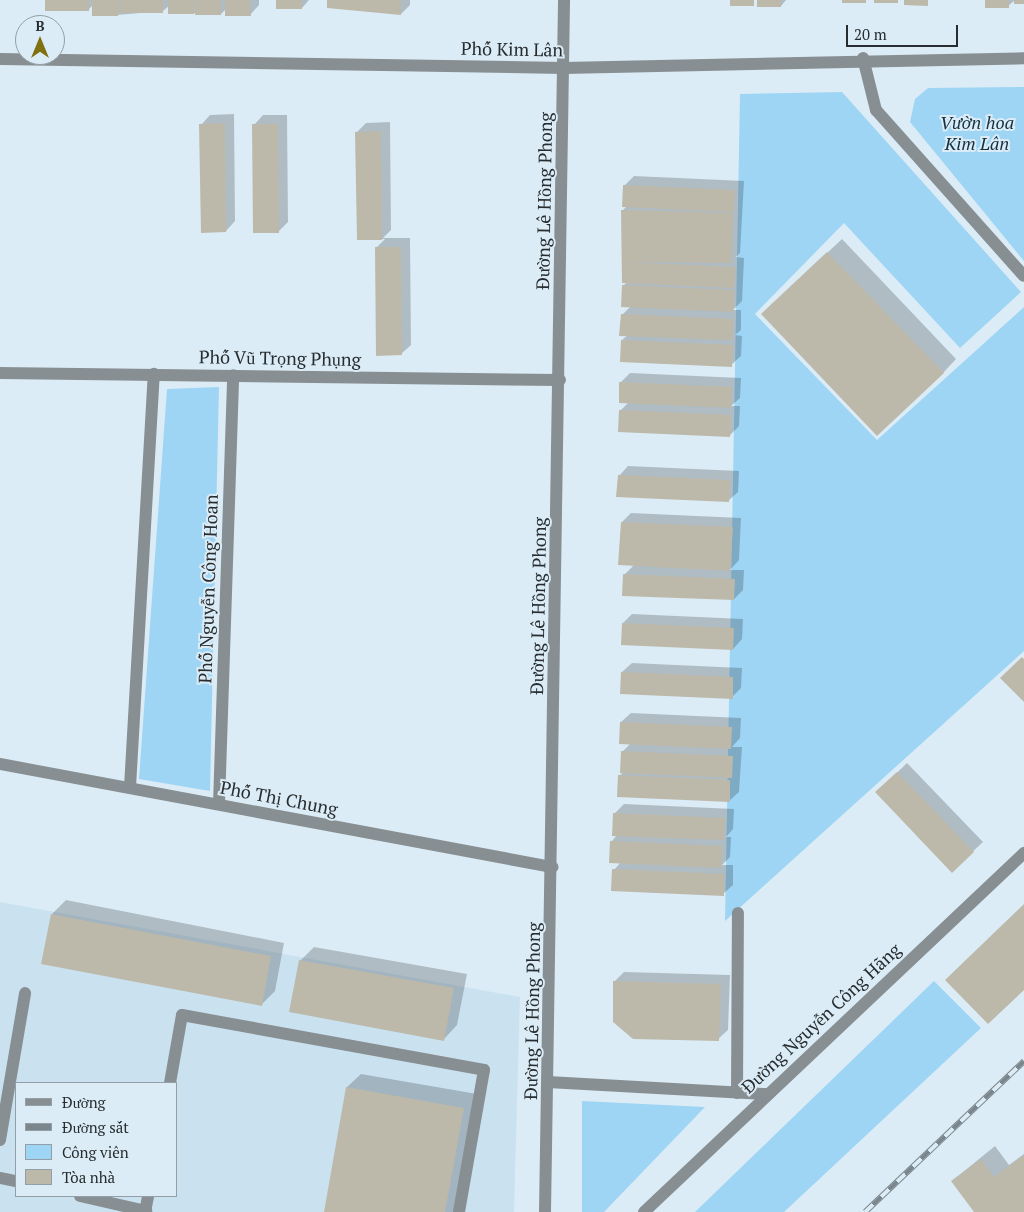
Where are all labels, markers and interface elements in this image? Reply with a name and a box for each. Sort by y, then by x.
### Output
north arrow [15,15,65,65]
scale bar [849,15,962,47]
text: B [35,16,45,35]
text: 20 m [854,24,887,44]
street label: Phố Kim Lân [461,37,563,61]
street label: Đường Lê Hồng Phong [532,110,556,292]
park label: Vườn hoa Kim Lân [939,112,1015,154]
street label: Phố Vũ Trọng Phụng [196,346,364,370]
street label: Phố Nguyễn Công Hoan [194,493,222,685]
street label: Đường Lê Hồng Phong [526,515,550,697]
street label: Phố Thị Chung [218,776,340,820]
street label: Đường Lê Hồng Phong [520,920,544,1102]
street label: Đường Nguyễn Công Hãng [735,937,907,1099]
legend [15,1082,178,1197]
text: Đường [62,1092,106,1112]
text: Đường sắt [62,1117,129,1137]
text: Công viên [62,1142,129,1162]
text: Tòa nhà [62,1167,115,1187]

